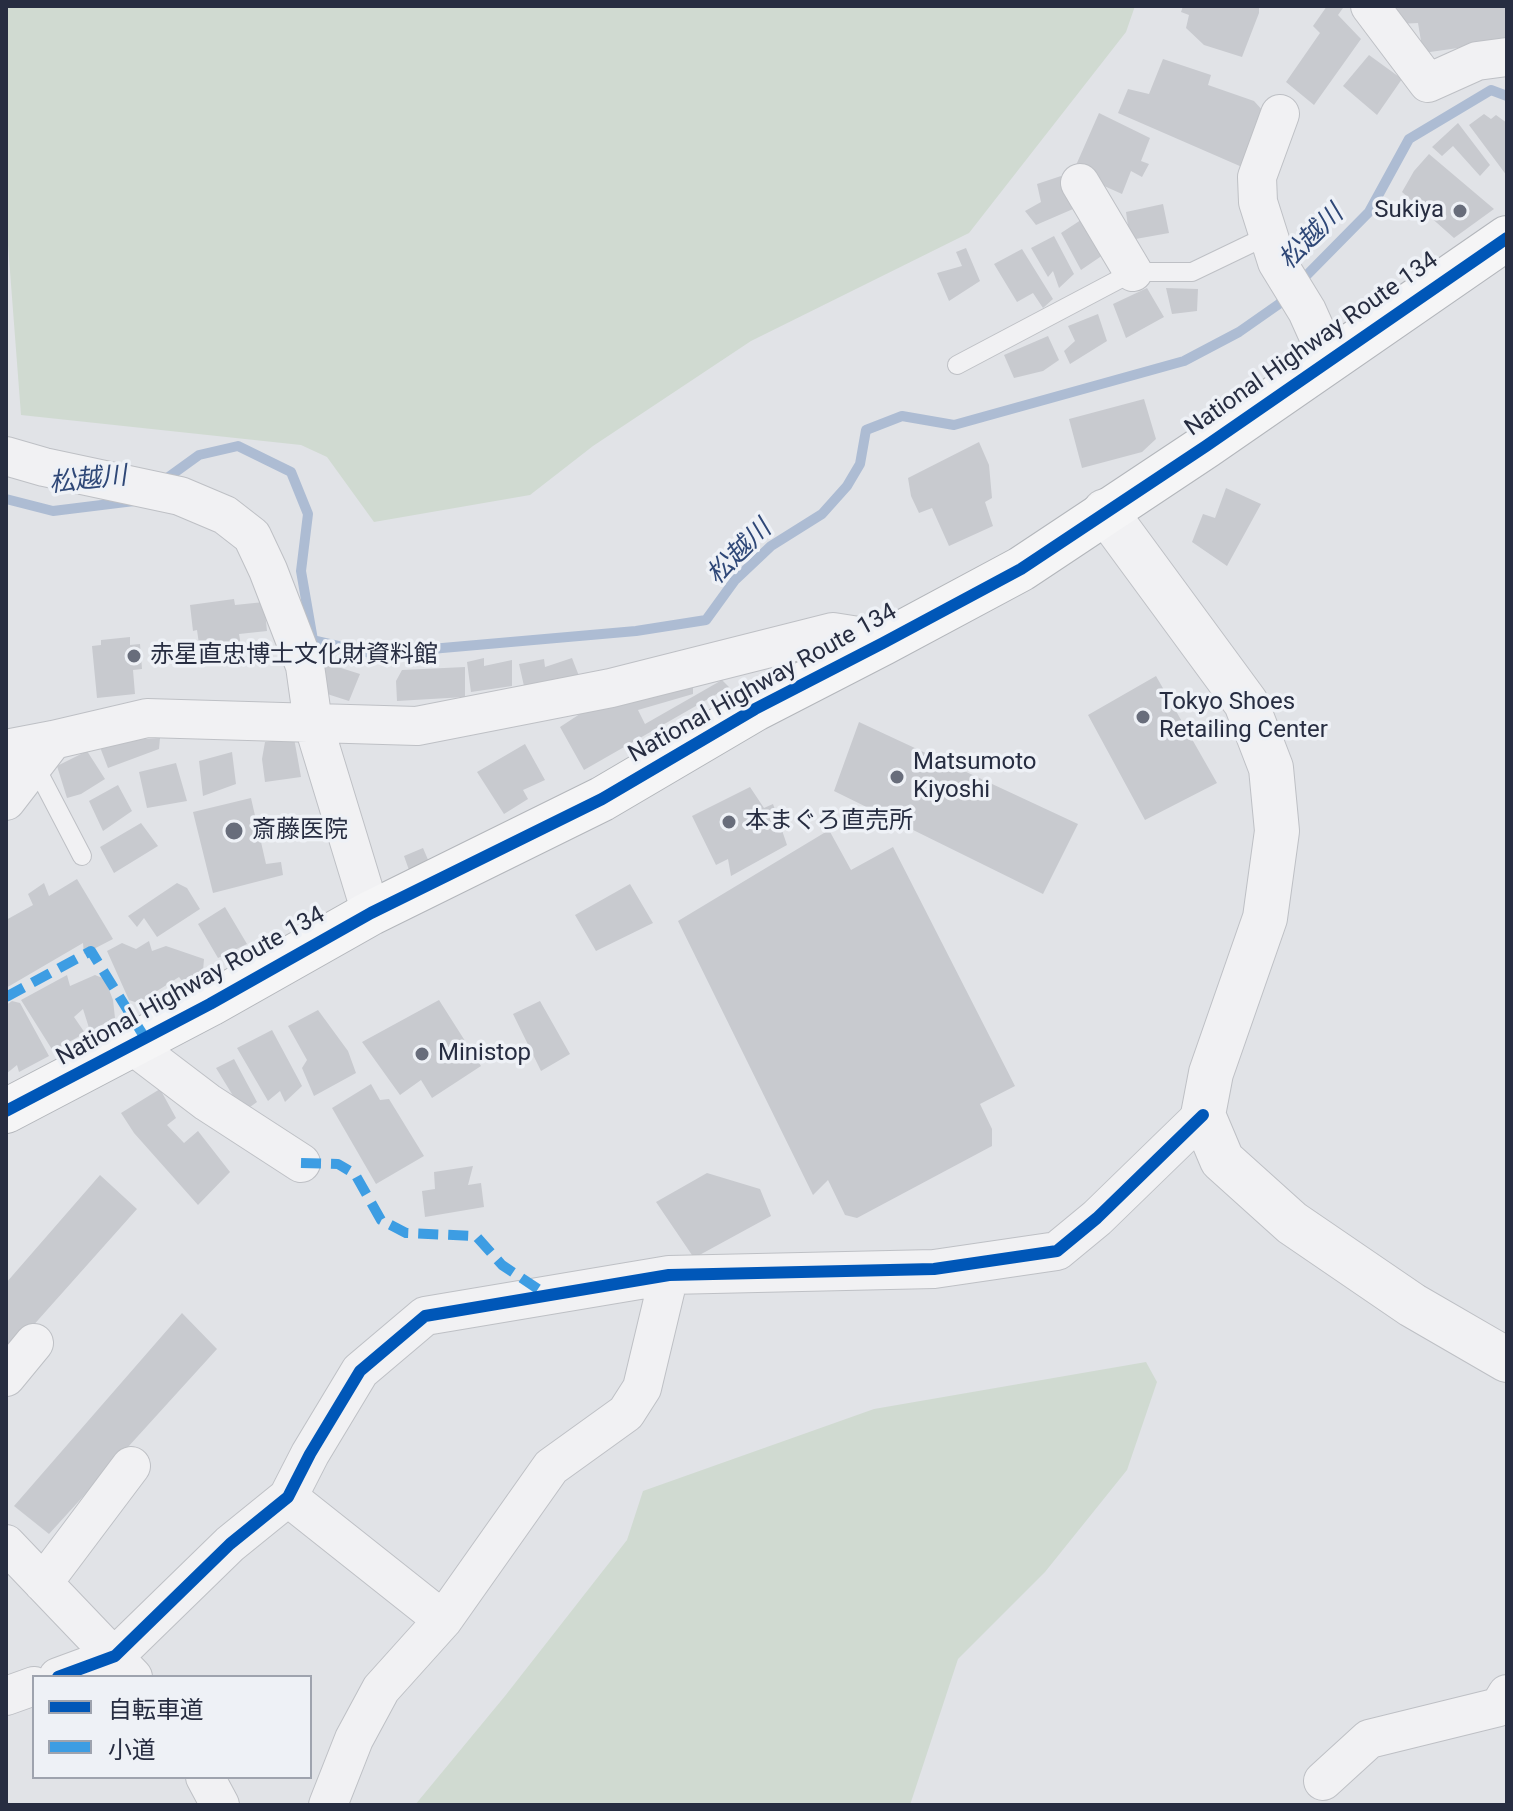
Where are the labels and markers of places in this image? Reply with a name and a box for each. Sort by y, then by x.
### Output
place label: Sukiya [1374,197,1444,225]
marker: Sukiya [1451,202,1469,220]
place label: 赤星直忠博士文化財資料館 [150,642,438,670]
marker: 赤星直忠博士文化財資料館 [125,647,143,665]
place label: Tokyo Shoes Retailing Center [1159,689,1328,745]
marker: Tokyo Shoes Retailing Center [1134,708,1152,726]
place label: Matsumoto Kiyoshi [913,749,1037,805]
marker: Matsumoto Kiyoshi [888,768,906,786]
place label: 本まぐろ直売所 [745,808,913,836]
marker: 本まぐろ直売所 [720,813,738,831]
place label: 斎藤医院 [252,817,348,845]
marker: 斎藤医院 [223,820,245,842]
place label: Ministop [438,1040,531,1068]
marker: Ministop [413,1045,431,1063]

